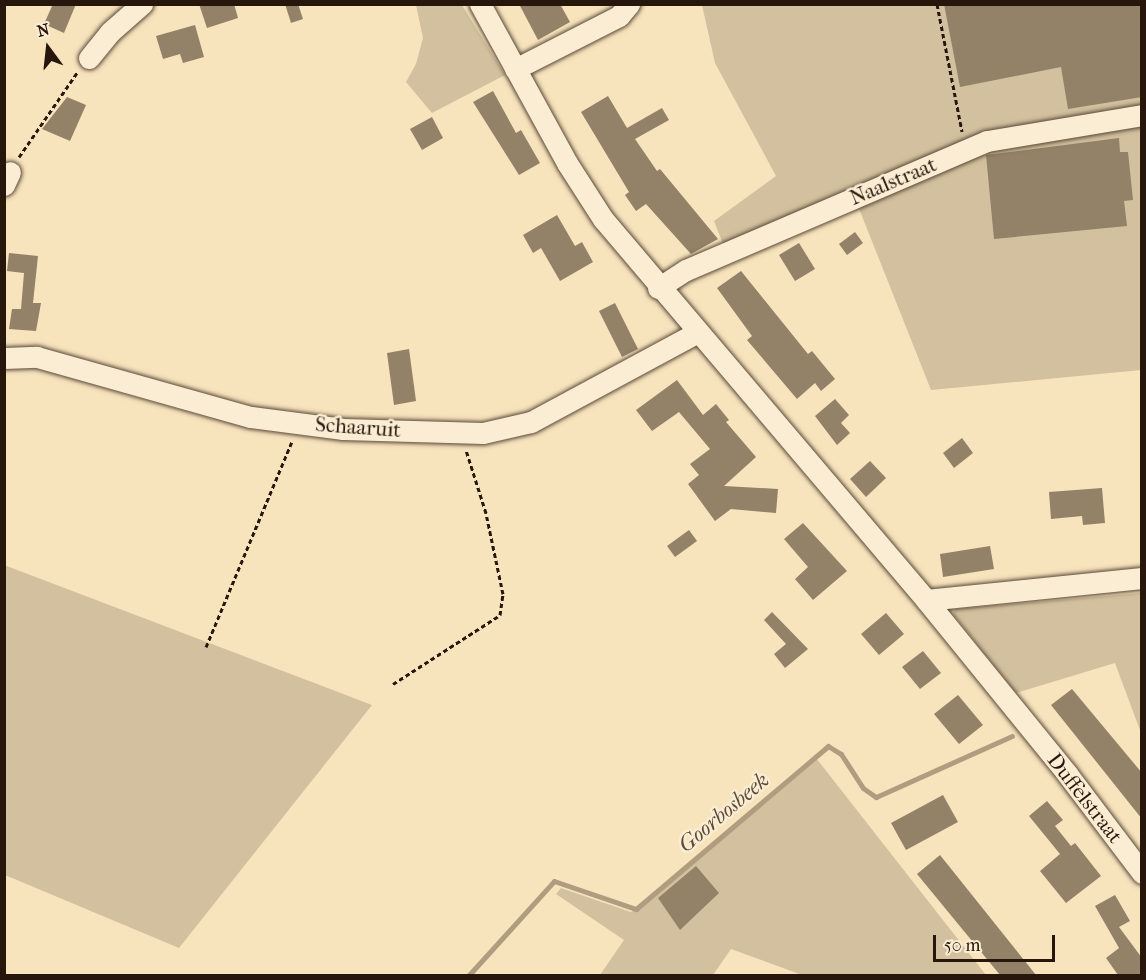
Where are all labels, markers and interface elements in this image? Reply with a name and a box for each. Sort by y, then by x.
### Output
north arrow [18,18,78,78]
text: N [35,19,52,41]
street label: Naalstraat [846,151,940,211]
street label: Schaaruit [314,411,402,443]
street label: Duffelstraat [1042,748,1128,848]
water label: Goorbosbeek [673,767,775,859]
scale bar [936,923,1058,961]
text: 50 m [944,935,980,956]

